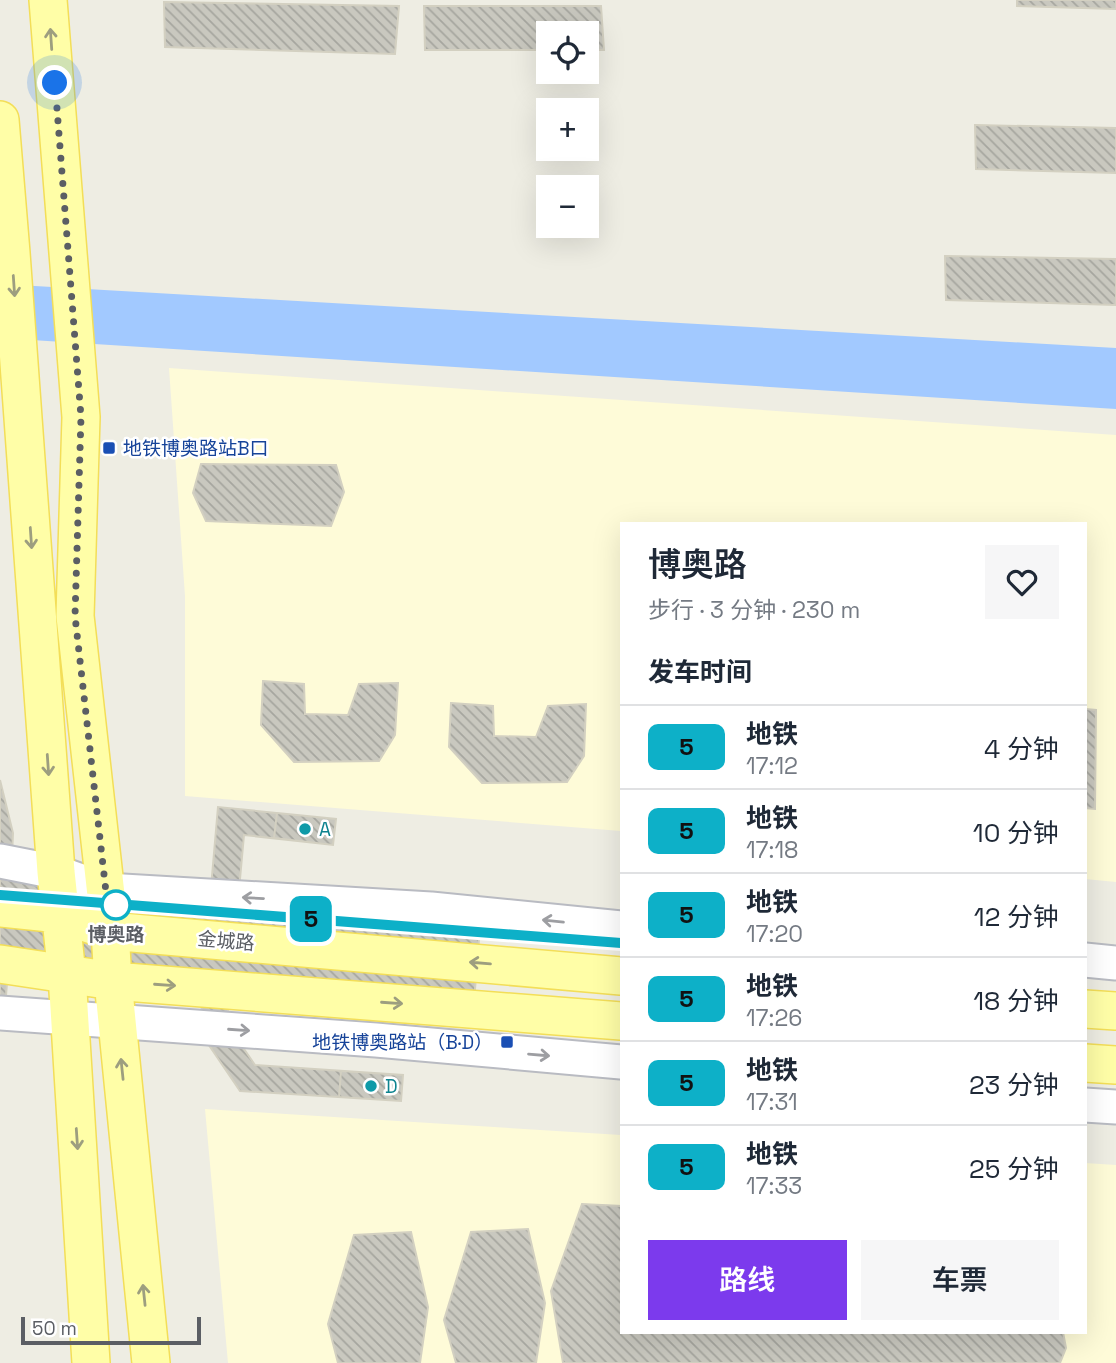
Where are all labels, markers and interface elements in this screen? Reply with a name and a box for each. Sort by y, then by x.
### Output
map controls [536,21,599,238]
button: locate [536,21,599,84]
one-way arrow [45,28,58,51]
your location [37,65,72,100]
button: + [536,98,599,161]
button: − [536,175,599,238]
one-way arrow [7,274,20,297]
place label: 地铁博奥路站B口 [123,436,269,461]
marker: 地铁博奥路站B口 [101,440,117,456]
one-way arrow [25,527,38,549]
text: 博奥路 [648,544,747,586]
button: heart [985,545,1059,619]
text: 步行 · 3 分钟 · 230 m [648,595,860,625]
text: 发车时间 [648,655,752,689]
text: 地铁 [746,717,798,751]
text: 5 [679,731,694,762]
text: 4 分钟 [984,732,1059,766]
text: 17:12 [746,751,798,781]
one-way arrow [42,754,55,776]
text: 地铁 [746,801,798,835]
text: 5 [679,815,694,846]
text: 10 分钟 [973,816,1059,850]
place label: A [319,817,331,842]
marker: A [297,821,313,837]
text: 17:18 [746,835,798,865]
text: 地铁 [746,885,798,919]
marker: 博奥路 [101,890,131,920]
one-way arrow [242,892,265,905]
line badge: 5 [288,896,334,942]
text: 5 [679,899,694,930]
text: 12 分钟 [974,900,1059,934]
text: 5 [304,903,318,934]
one-way arrow [543,914,565,927]
text: 17:20 [746,919,803,949]
place label: 博奥路 [87,922,145,947]
street label: 金城路 [197,926,255,956]
one-way arrow [469,957,492,970]
text: 地铁 [746,969,798,1003]
one-way arrow [153,979,176,992]
text: 5 [679,983,694,1014]
text: 18 分钟 [973,984,1059,1018]
one-way arrow [380,997,402,1010]
text: 17:26 [746,1003,802,1033]
one-way arrow [227,1024,250,1037]
place label: 地铁博奥路站（B·D） [312,1030,493,1055]
marker: 地铁博奥路站（B·D） [499,1034,515,1050]
one-way arrow [527,1049,550,1062]
text: 地铁 [746,1053,798,1087]
one-way arrow [115,1058,128,1081]
text: 5 [679,1067,694,1098]
text: 23 分钟 [969,1068,1059,1102]
place label: D [385,1074,398,1099]
marker: D [363,1078,379,1094]
text: 17:31 [746,1087,798,1117]
one-way arrow [71,1127,84,1150]
text: 地铁 [746,1137,798,1171]
text: 5 [679,1151,694,1182]
text: 25 分钟 [969,1152,1059,1186]
text: 17:33 [746,1171,802,1201]
button: 路线 [648,1240,847,1320]
button: 车票 [861,1240,1059,1320]
one-way arrow [138,1284,151,1307]
scale bar [21,1314,201,1346]
text: 50 m [32,1316,77,1341]

